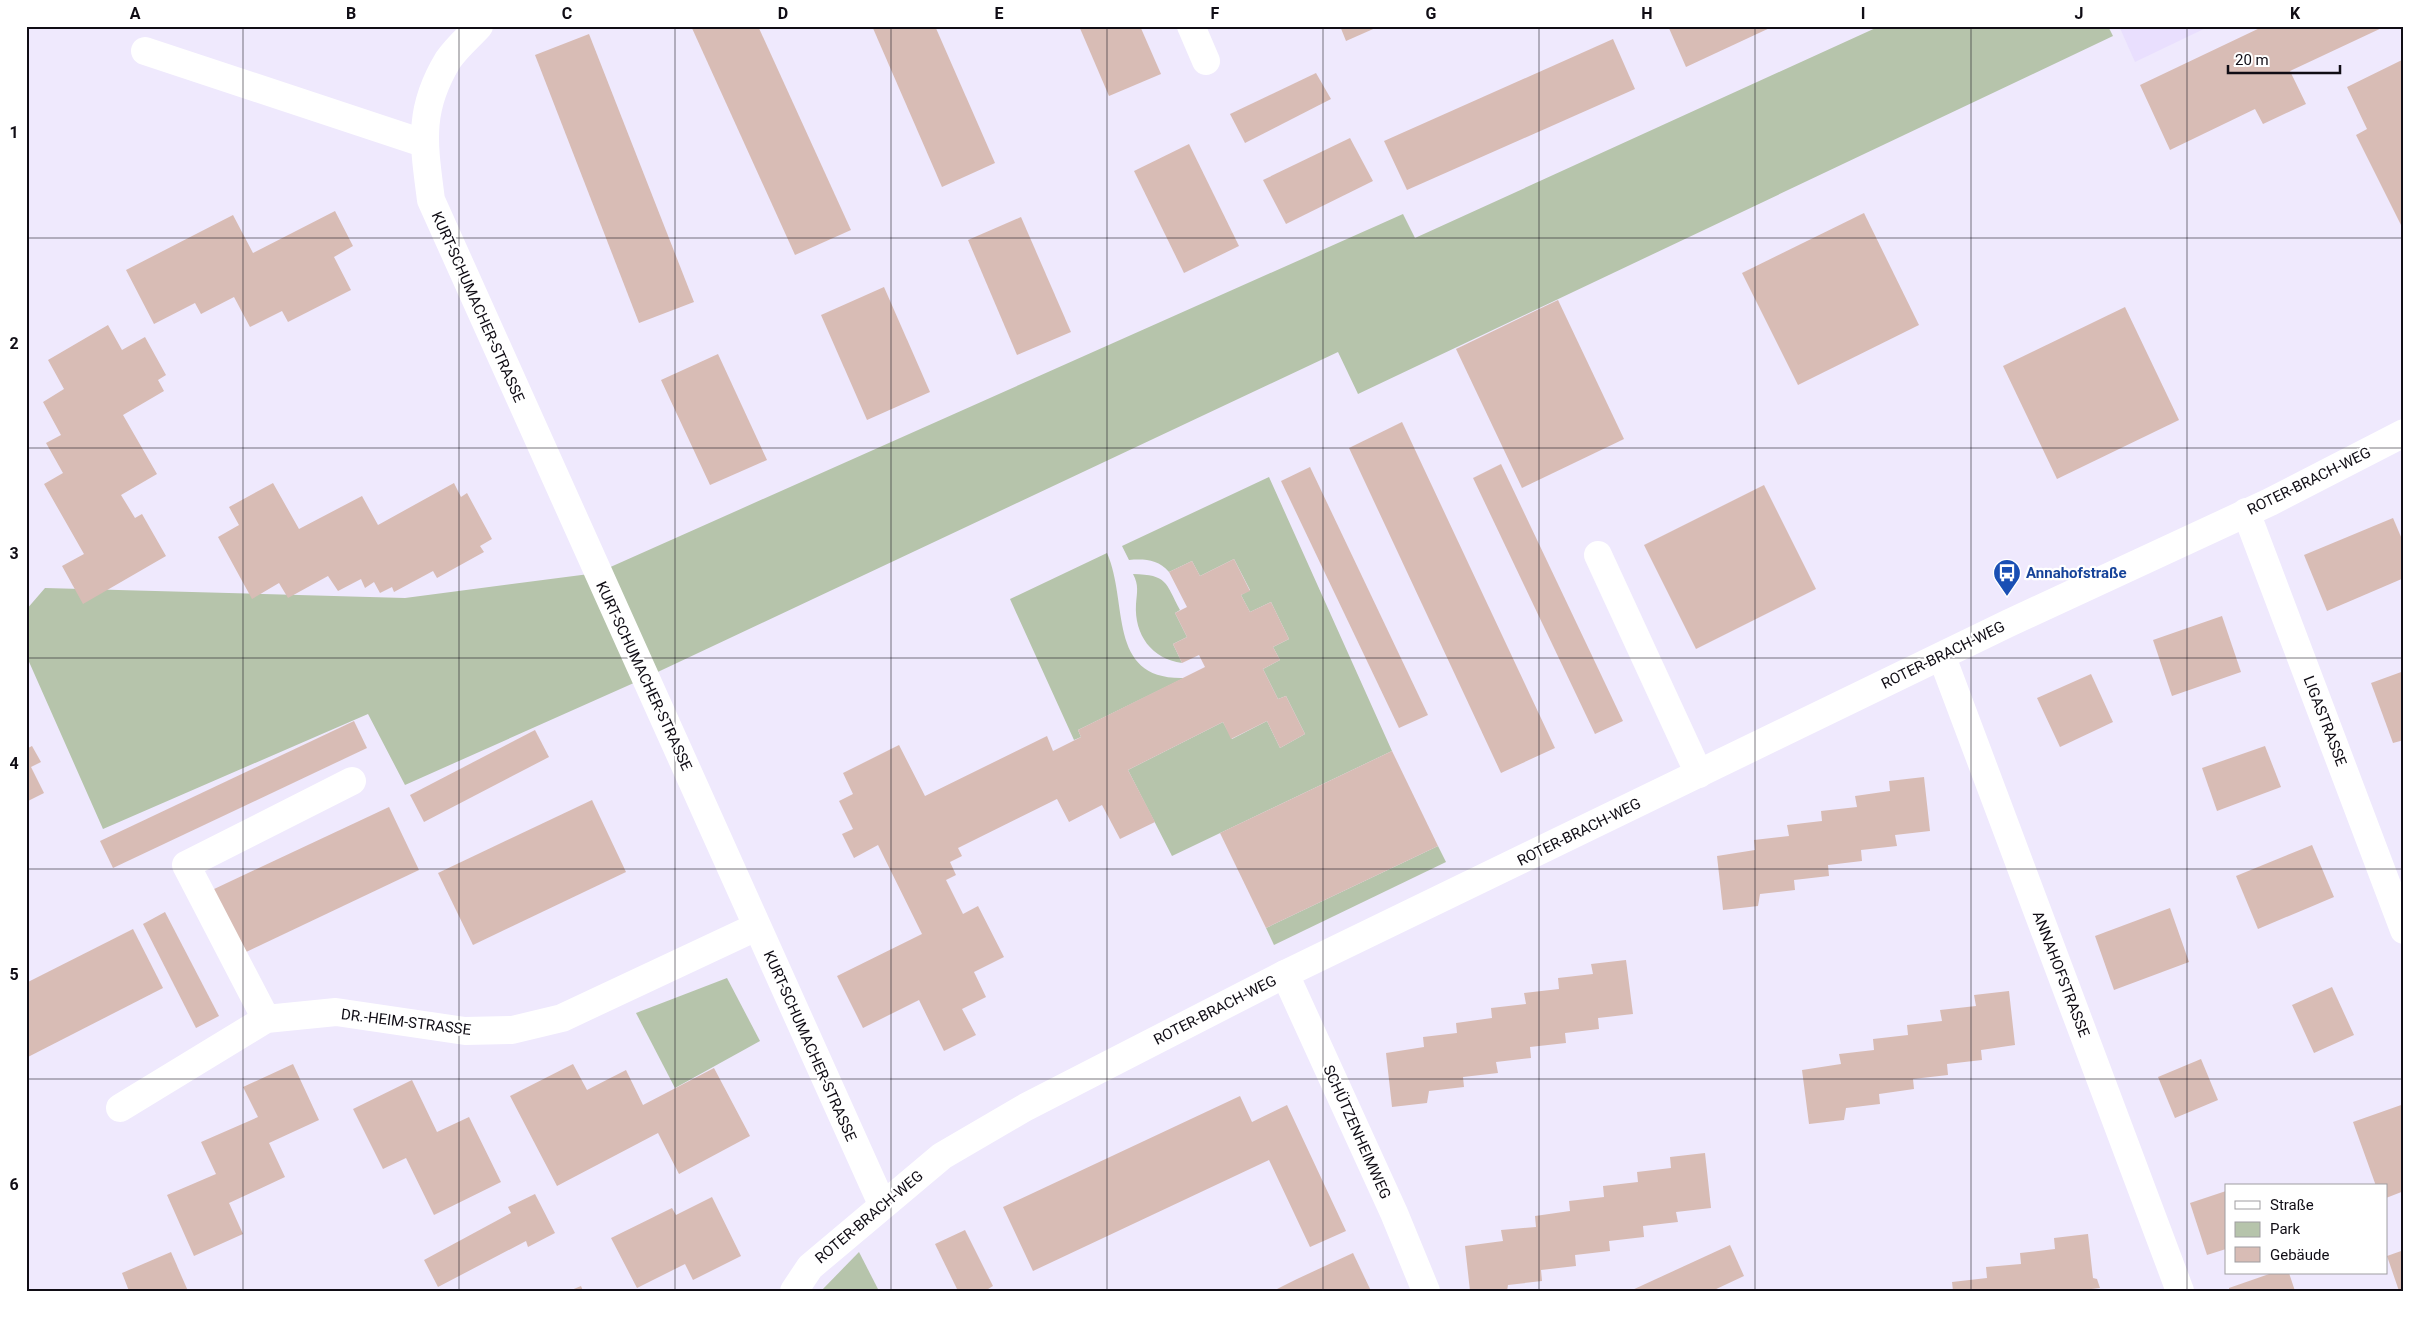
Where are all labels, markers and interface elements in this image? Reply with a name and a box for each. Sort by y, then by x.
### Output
text: A [130,4,141,23]
text: B [346,4,356,23]
text: C [562,4,572,23]
text: D [778,4,788,23]
text: E [995,4,1004,23]
text: F [1211,4,1220,23]
text: G [1426,4,1437,23]
text: H [1641,4,1653,23]
text: I [1861,4,1865,23]
text: J [2075,4,2083,23]
text: K [2290,4,2301,23]
scale bar [2228,42,2340,74]
text: 20 m [2235,51,2269,69]
text: 1 [9,123,19,142]
street label: KURT-SCHUMACHER-STRASSE [428,209,528,406]
text: 2 [9,334,19,353]
street label: ROTER-BRACH-WEG [2244,443,2374,519]
text: 3 [9,544,19,563]
bus stop icon: Annahofstraße [1992,558,2022,597]
place label: Annahofstraße [2026,564,2127,582]
street label: KURT-SCHUMACHER-STRASSE [592,578,696,774]
street label: ROTER-BRACH-WEG [1878,617,2008,693]
street label: LIGASTRASSE [2300,673,2351,769]
text: 4 [9,754,19,773]
street label: ROTER-BRACH-WEG [1514,794,1644,870]
street label: ANNAHOFSTRASSE [2029,908,2094,1040]
street label: KURT-SCHUMACHER-STRASSE [760,948,860,1145]
text: 5 [9,965,19,984]
street label: ROTER-BRACH-WEG [1151,971,1279,1049]
street label: DR.-HEIM-STRASSE [340,1005,473,1039]
street label: SCHÜTZENHEIMWEG [1319,1062,1395,1202]
street label: ROTER-BRACH-WEG [811,1167,927,1267]
text: 6 [9,1175,19,1194]
legend [2225,1184,2388,1274]
text: Straße [2270,1196,2314,1214]
text: Park [2270,1220,2301,1238]
text: Gebäude [2270,1246,2329,1264]

